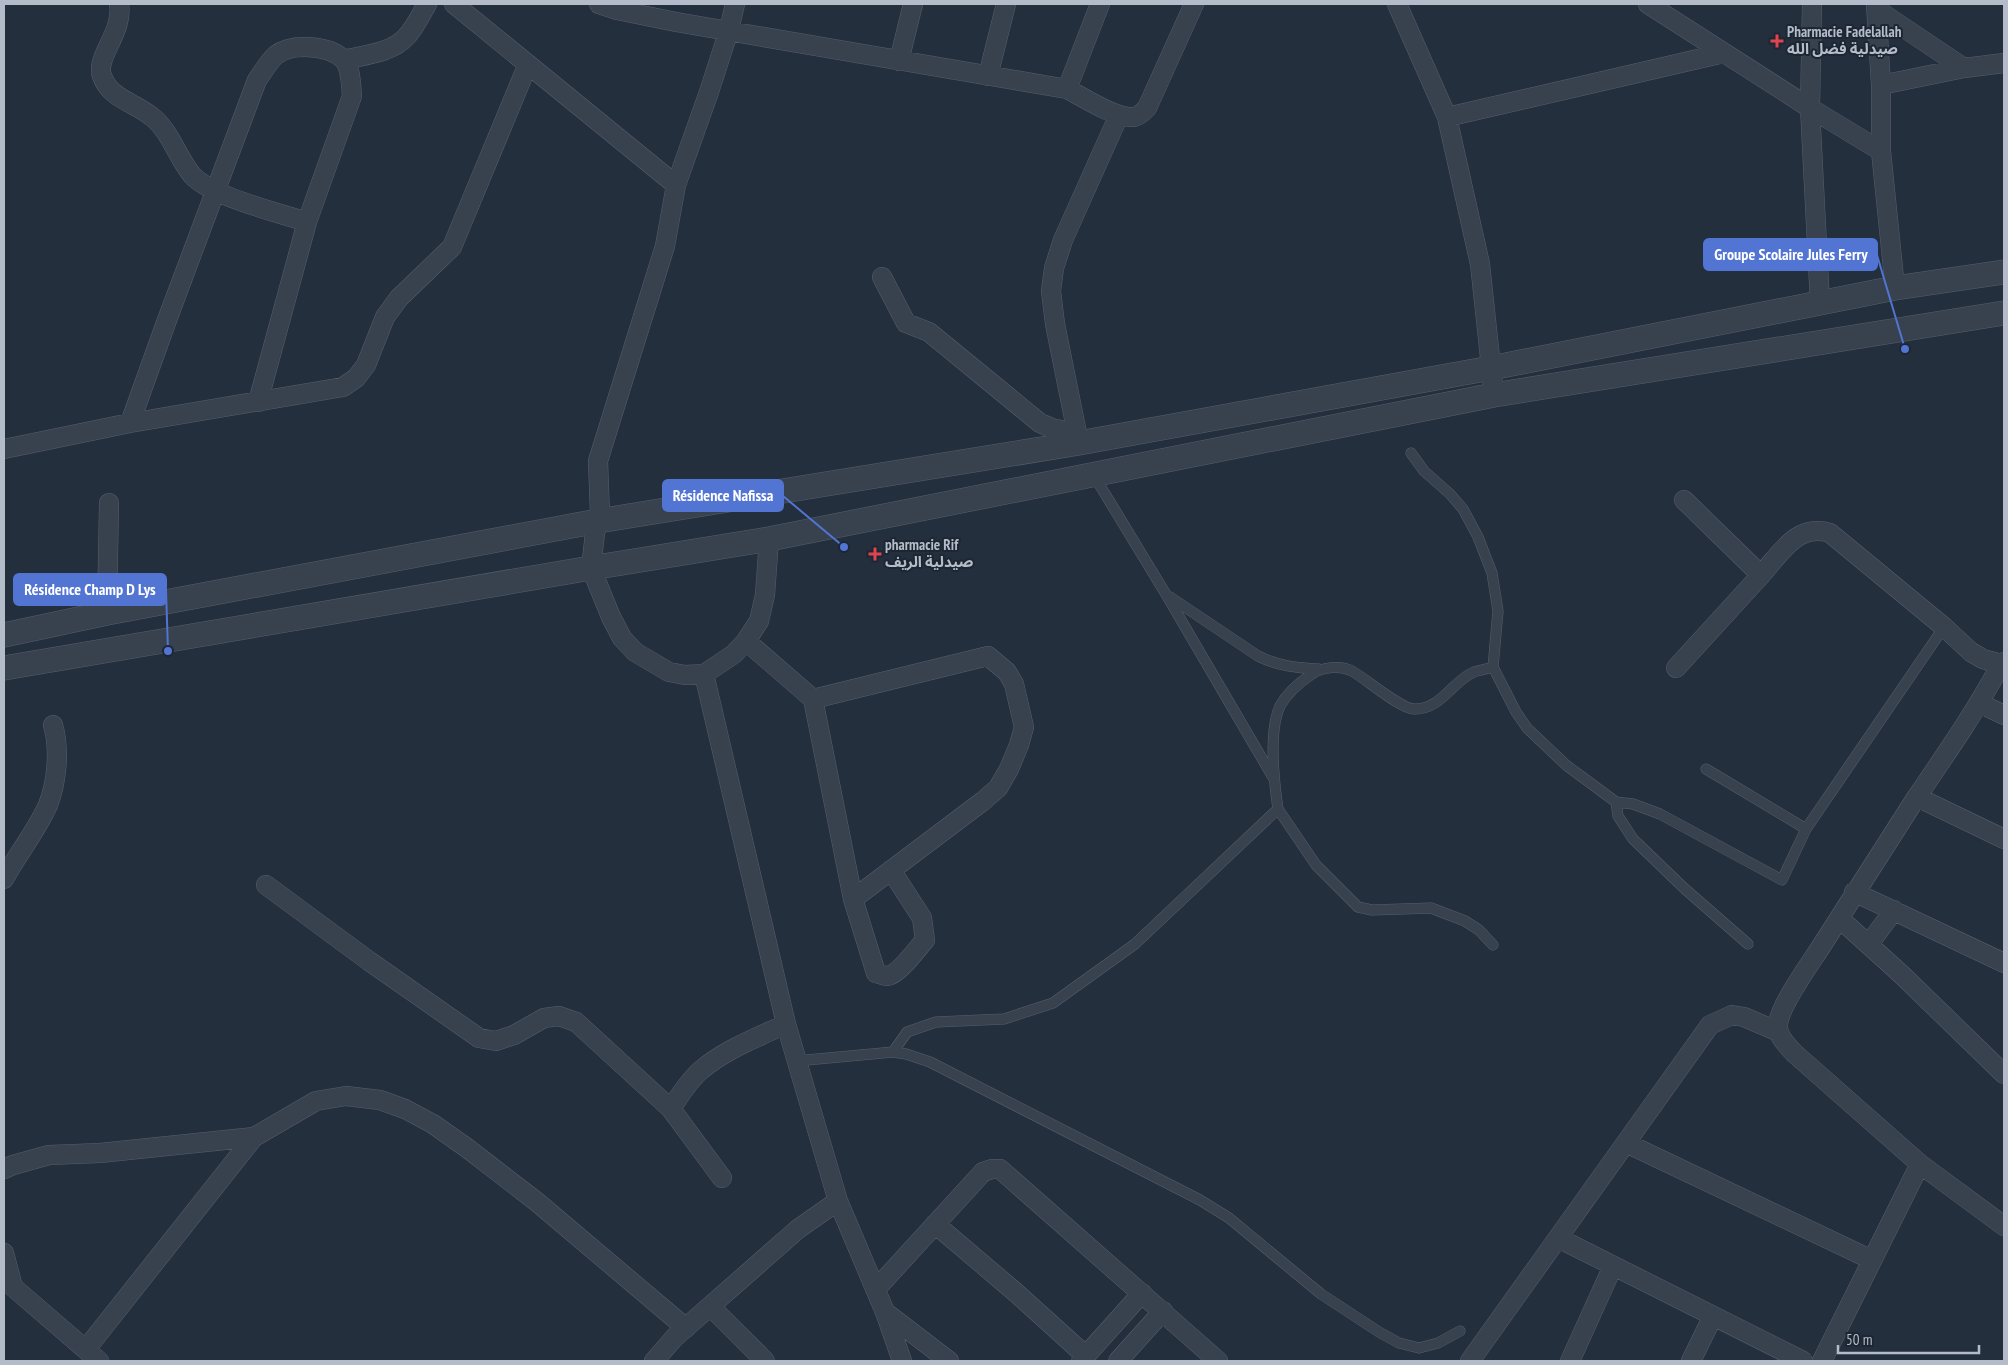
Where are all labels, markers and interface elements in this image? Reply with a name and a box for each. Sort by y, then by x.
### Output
place label: Pharmacie Fadelallah صيدلية فضل الله [1787,22,1902,58]
marker: Pharmacie Fadelallah صيدلية فضل الله [1771,35,1783,47]
callout: Groupe Scolaire Jules Ferry [1704,239,1877,270]
text: Groupe Scolaire Jules Ferry [1714,244,1868,264]
callout: Résidence Nafissa [663,480,783,511]
text: Résidence Nafissa [673,485,774,505]
place label: pharmacie Rif صيدلية الريف [885,535,974,571]
marker: pharmacie Rif صيدلية الريف [869,548,881,560]
callout: Résidence Champ D Lys [14,574,166,605]
text: Résidence Champ D Lys [24,579,156,599]
scale bar [1838,1322,1979,1354]
text: 50 m [1846,1330,1872,1349]

